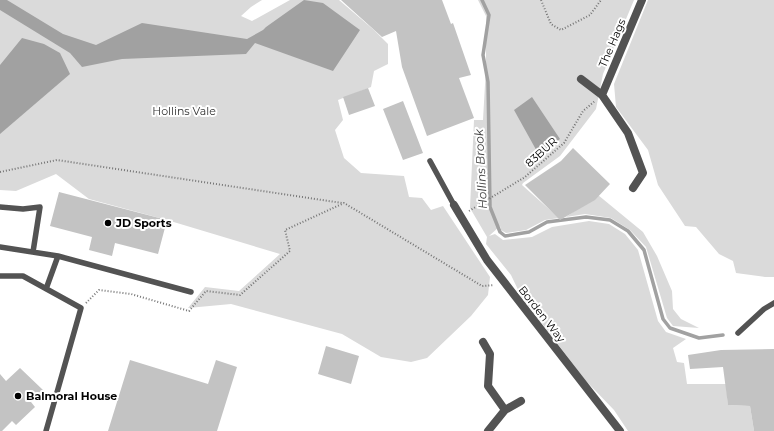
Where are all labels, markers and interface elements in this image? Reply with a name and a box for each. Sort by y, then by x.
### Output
street label: The Hags [595,16,629,69]
park label: Hollins Vale [152,104,216,118]
water label: Hollins Brook [471,128,490,209]
street label: 83BUR [522,134,560,170]
place label: JD Sports [115,216,172,230]
marker: JD Sports [103,218,113,228]
street label: Borden Way [516,283,568,345]
place label: Balmoral House [26,389,117,403]
marker: Balmoral House [13,391,23,401]

